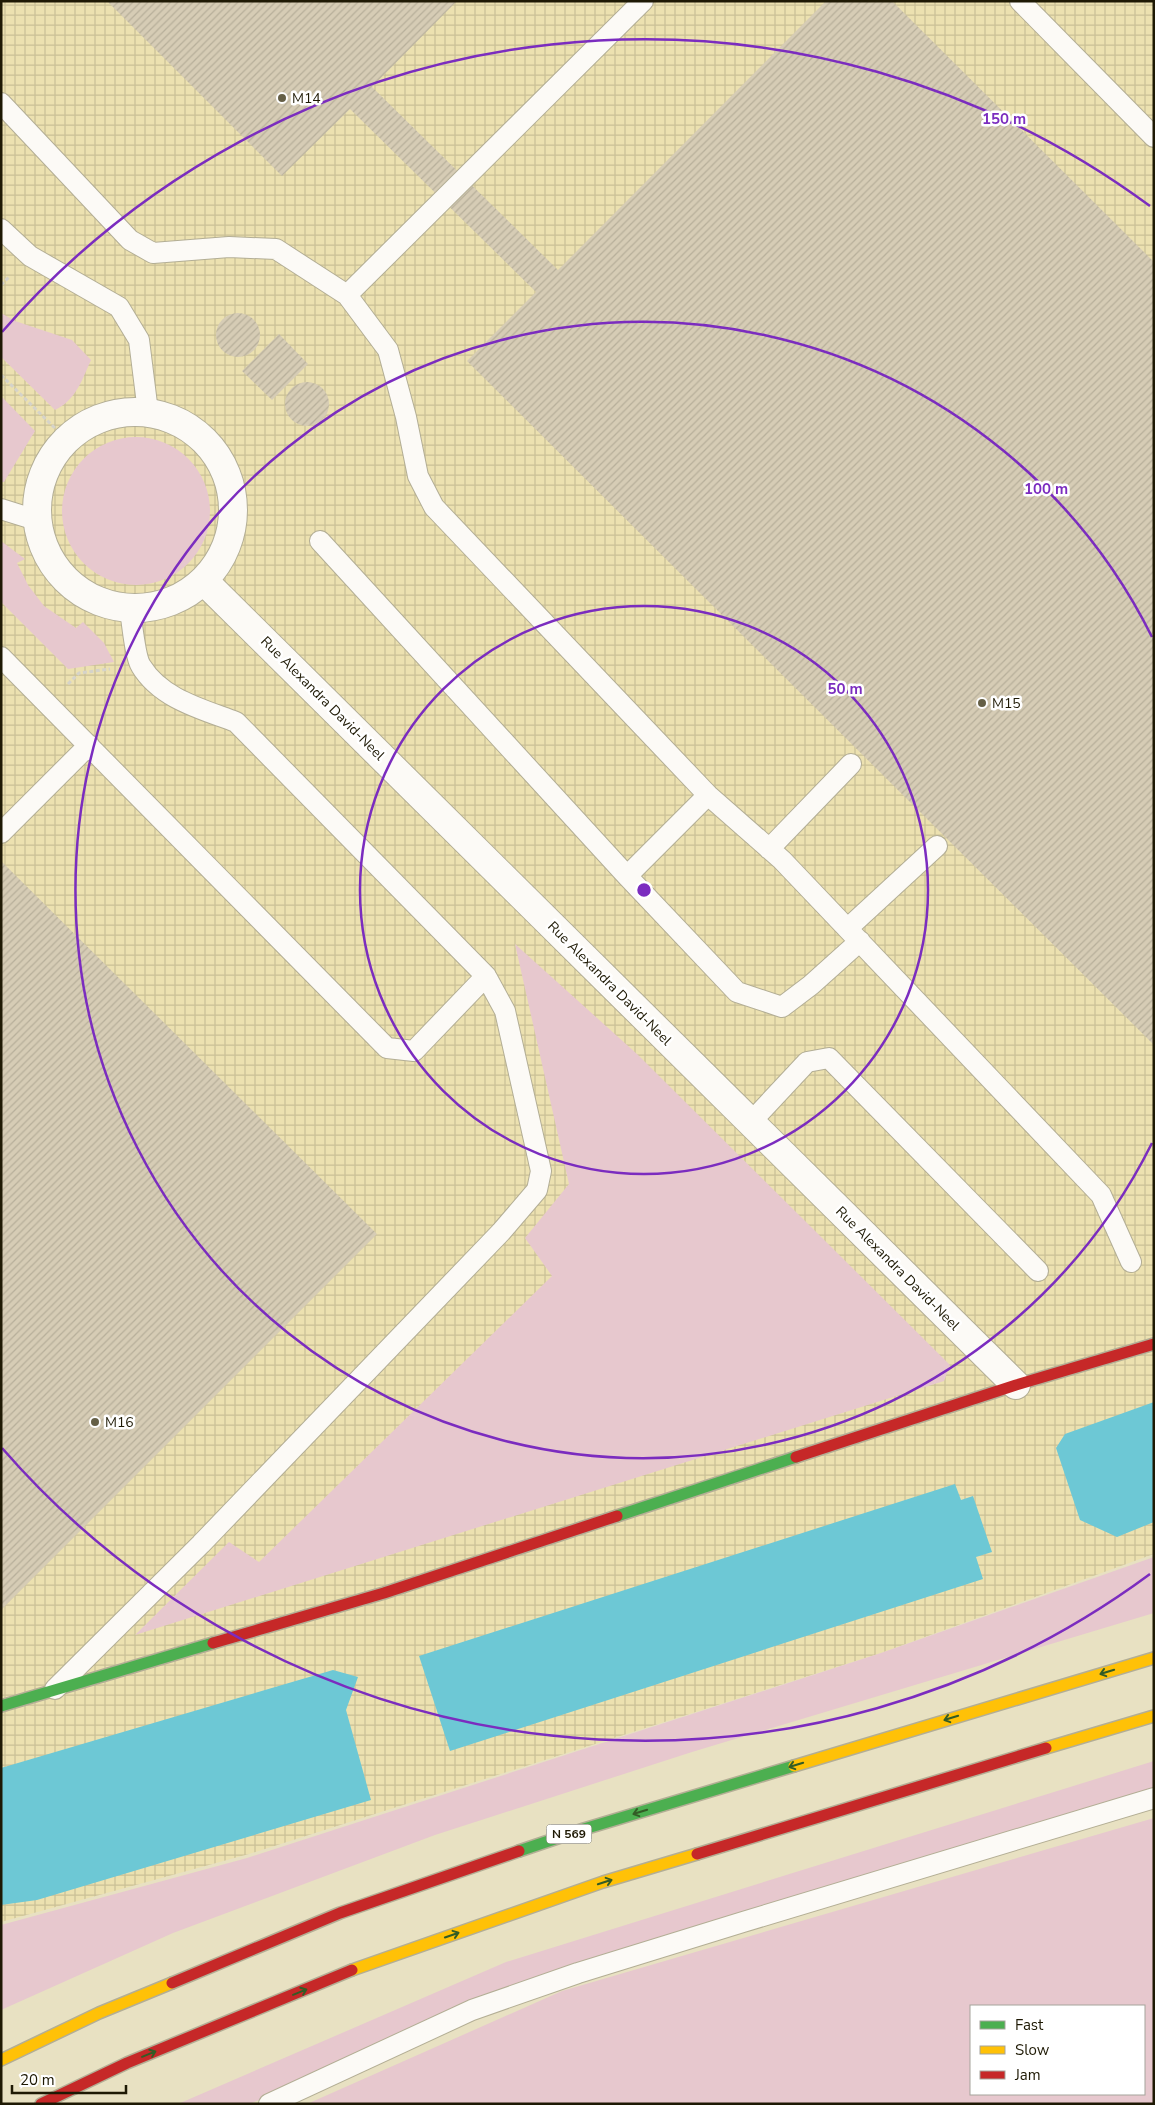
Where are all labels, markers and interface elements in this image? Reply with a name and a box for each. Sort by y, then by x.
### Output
place label: M14 [292,89,321,108]
marker: M14 [276,92,288,104]
text: 150 m [982,109,1026,129]
text: 100 m [1024,479,1068,499]
street label: Rue Alexandra David-Neel [256,632,390,765]
text: 50 m [827,679,863,699]
place label: M15 [992,694,1021,713]
marker: M15 [976,697,988,709]
centre of rings [635,881,653,899]
street label: Rue Alexandra David-Neel [543,917,677,1050]
street label: Rue Alexandra David-Neel [831,1202,965,1335]
place label: M16 [105,1413,134,1432]
marker: M16 [89,1416,101,1428]
one-way arrow [1099,1667,1115,1677]
one-way arrow [944,1714,960,1724]
one-way arrow [788,1761,804,1771]
one-way arrow [633,1808,649,1818]
road number: N 569 [546,1825,592,1844]
one-way arrow [597,1876,613,1886]
one-way arrow [443,1930,459,1939]
one-way arrow [292,1987,307,1997]
legend [970,2005,1145,2095]
text: Fast [1015,2015,1044,2035]
text: Slow [1015,2040,1050,2060]
one-way arrow [141,2049,156,2058]
scale bar [12,2062,126,2094]
text: Jam [1014,2065,1041,2085]
text: 20 m [20,2070,55,2090]

